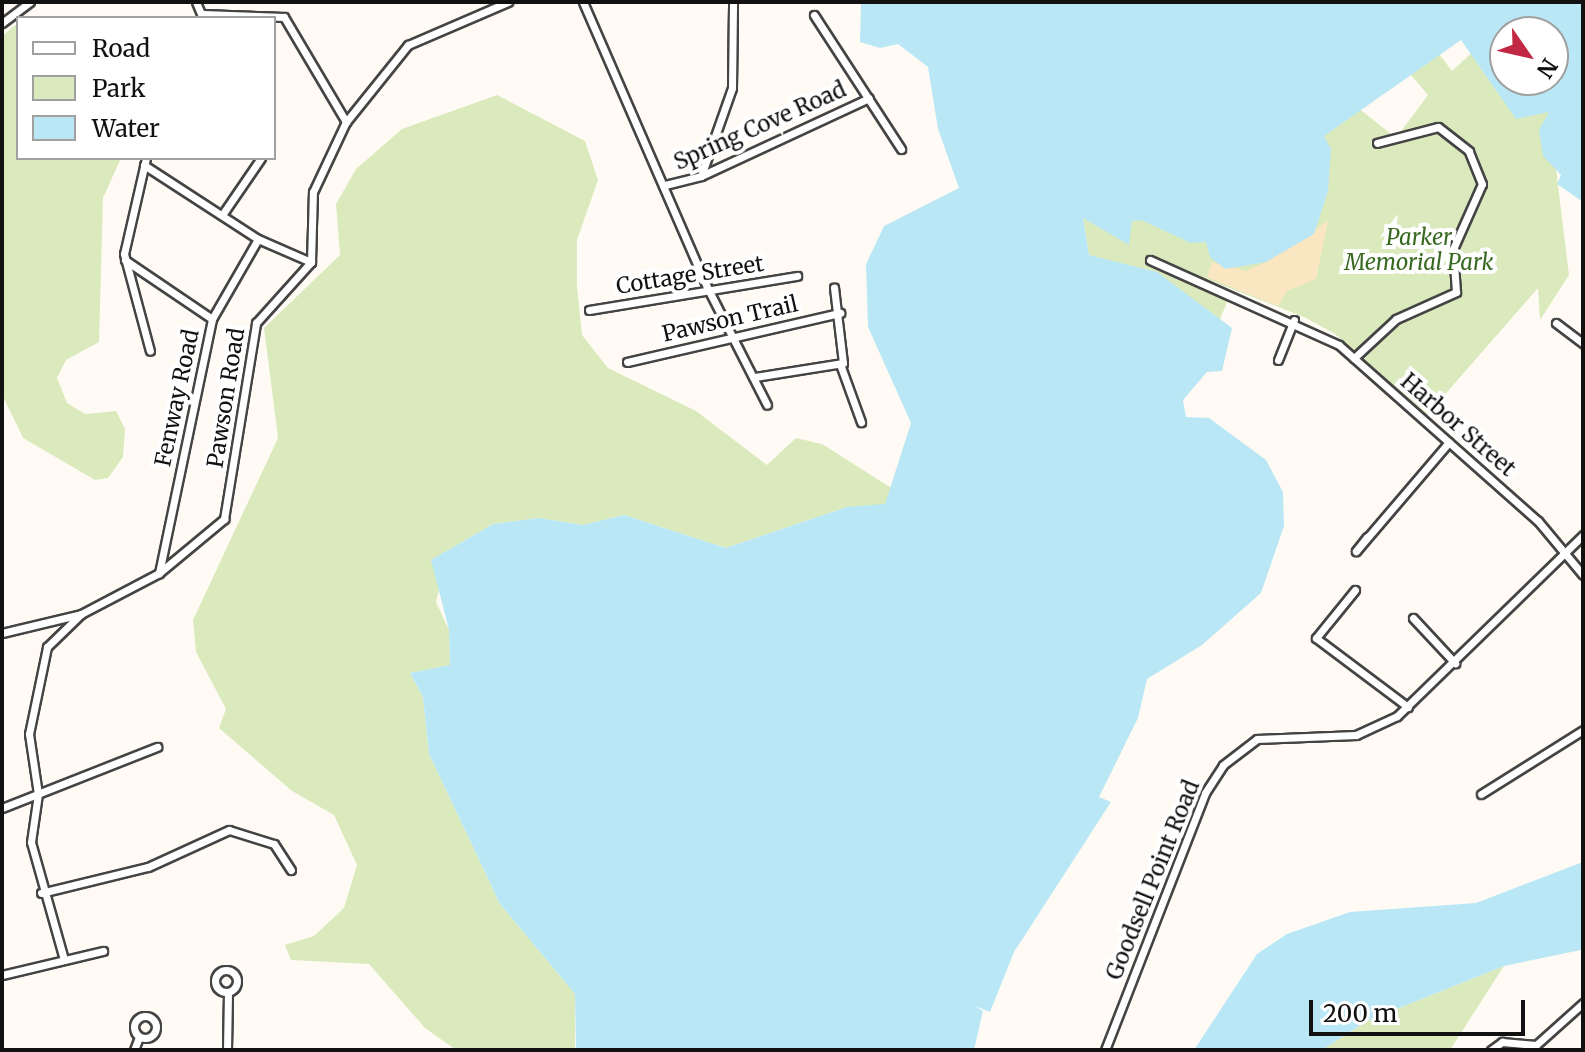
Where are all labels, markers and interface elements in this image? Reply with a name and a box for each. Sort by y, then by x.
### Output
legend [16,16,276,160]
north arrow [1489,16,1569,96]
text: Road [92,33,150,64]
text: N [1531,53,1564,83]
text: Park [92,73,145,104]
street label: Spring Cove Road [670,76,850,176]
text: Water [92,113,160,144]
park label: Parker Memorial Park [1345,224,1493,276]
street label: Cottage Street [614,250,766,300]
street label: Pawson Trail [660,291,800,347]
street label: Pawson Road [202,326,250,470]
street label: Fenway Road [150,327,204,469]
street label: Harbor Street [1395,368,1521,482]
street label: Goodsell Point Road [1101,776,1205,984]
scale bar [1313,984,1529,1034]
text: 200 m [1323,998,1397,1029]

